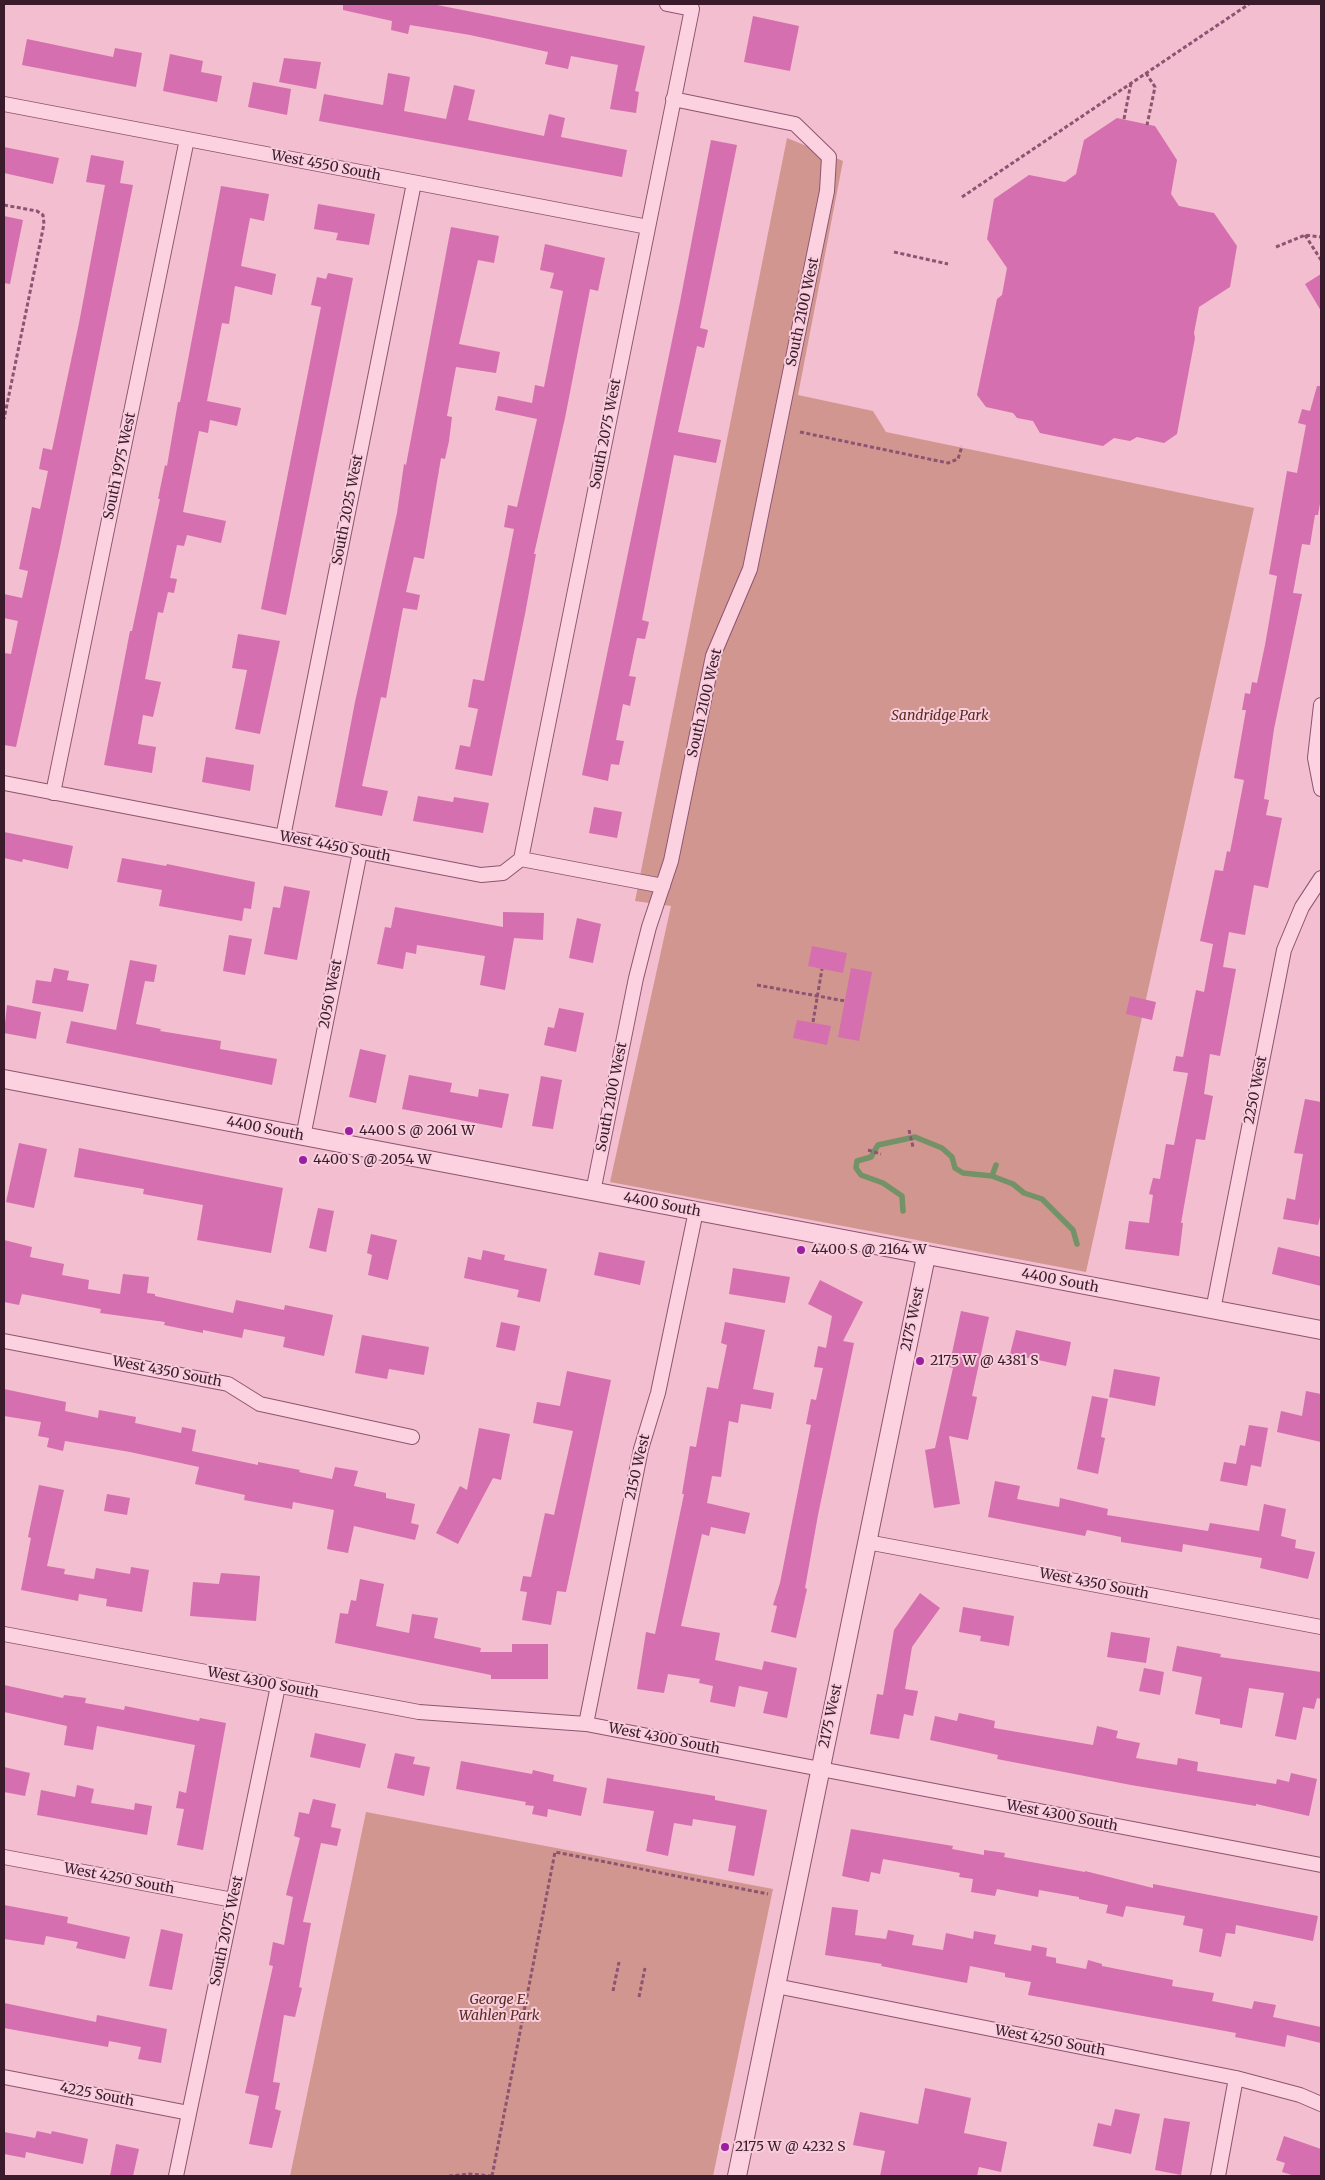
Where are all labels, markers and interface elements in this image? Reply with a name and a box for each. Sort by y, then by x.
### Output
street label: West 4550 South [270,147,382,185]
street label: South 2100 West [783,256,823,368]
street label: South 2075 West [587,377,625,491]
street label: South 1975 West [100,411,140,521]
street label: South 2025 West [329,453,367,567]
street label: South 2100 West [684,647,726,759]
park label: Sandridge Park [891,708,989,724]
street label: West 4450 South [278,828,392,866]
street label: 2050 West [316,958,346,1030]
street label: South 2100 West [593,1041,631,1153]
street label: 2250 West [1241,1054,1271,1126]
street label: 4400 South [225,1113,305,1145]
place label: 4400 S @ 2061 W [359,1123,475,1139]
marker: 4400 S @ 2061 W [343,1125,355,1137]
place label: 4400 S @ 2054 W [313,1152,431,1168]
marker: 4400 S @ 2054 W [297,1154,309,1166]
street label: 4400 South [622,1189,702,1221]
place label: 4400 S @ 2164 W [811,1242,927,1258]
marker: 4400 S @ 2164 W [795,1244,807,1256]
street label: 4400 South [1020,1265,1100,1297]
street label: 2175 West [898,1285,928,1353]
street label: West 4350 South [111,1353,223,1391]
place label: 2175 W @ 4381 S [930,1353,1038,1369]
marker: 2175 W @ 4381 S [914,1355,926,1367]
street label: 2150 West [622,1432,654,1502]
street label: West 4350 South [1038,1565,1150,1603]
street label: West 4300 South [206,1664,320,1702]
street label: 2175 West [816,1682,846,1750]
street label: West 4300 South [607,1720,721,1758]
street label: West 4300 South [1005,1797,1119,1835]
street label: West 4250 South [62,1860,176,1898]
street label: South 2075 West [207,1874,247,1988]
park label: George E. Wahlen Park [459,1992,539,2024]
street label: West 4250 South [993,2022,1107,2060]
street label: 4225 South [59,2080,135,2110]
place label: 2175 W @ 4232 S [735,2139,846,2155]
marker: 2175 W @ 4232 S [719,2141,731,2153]

